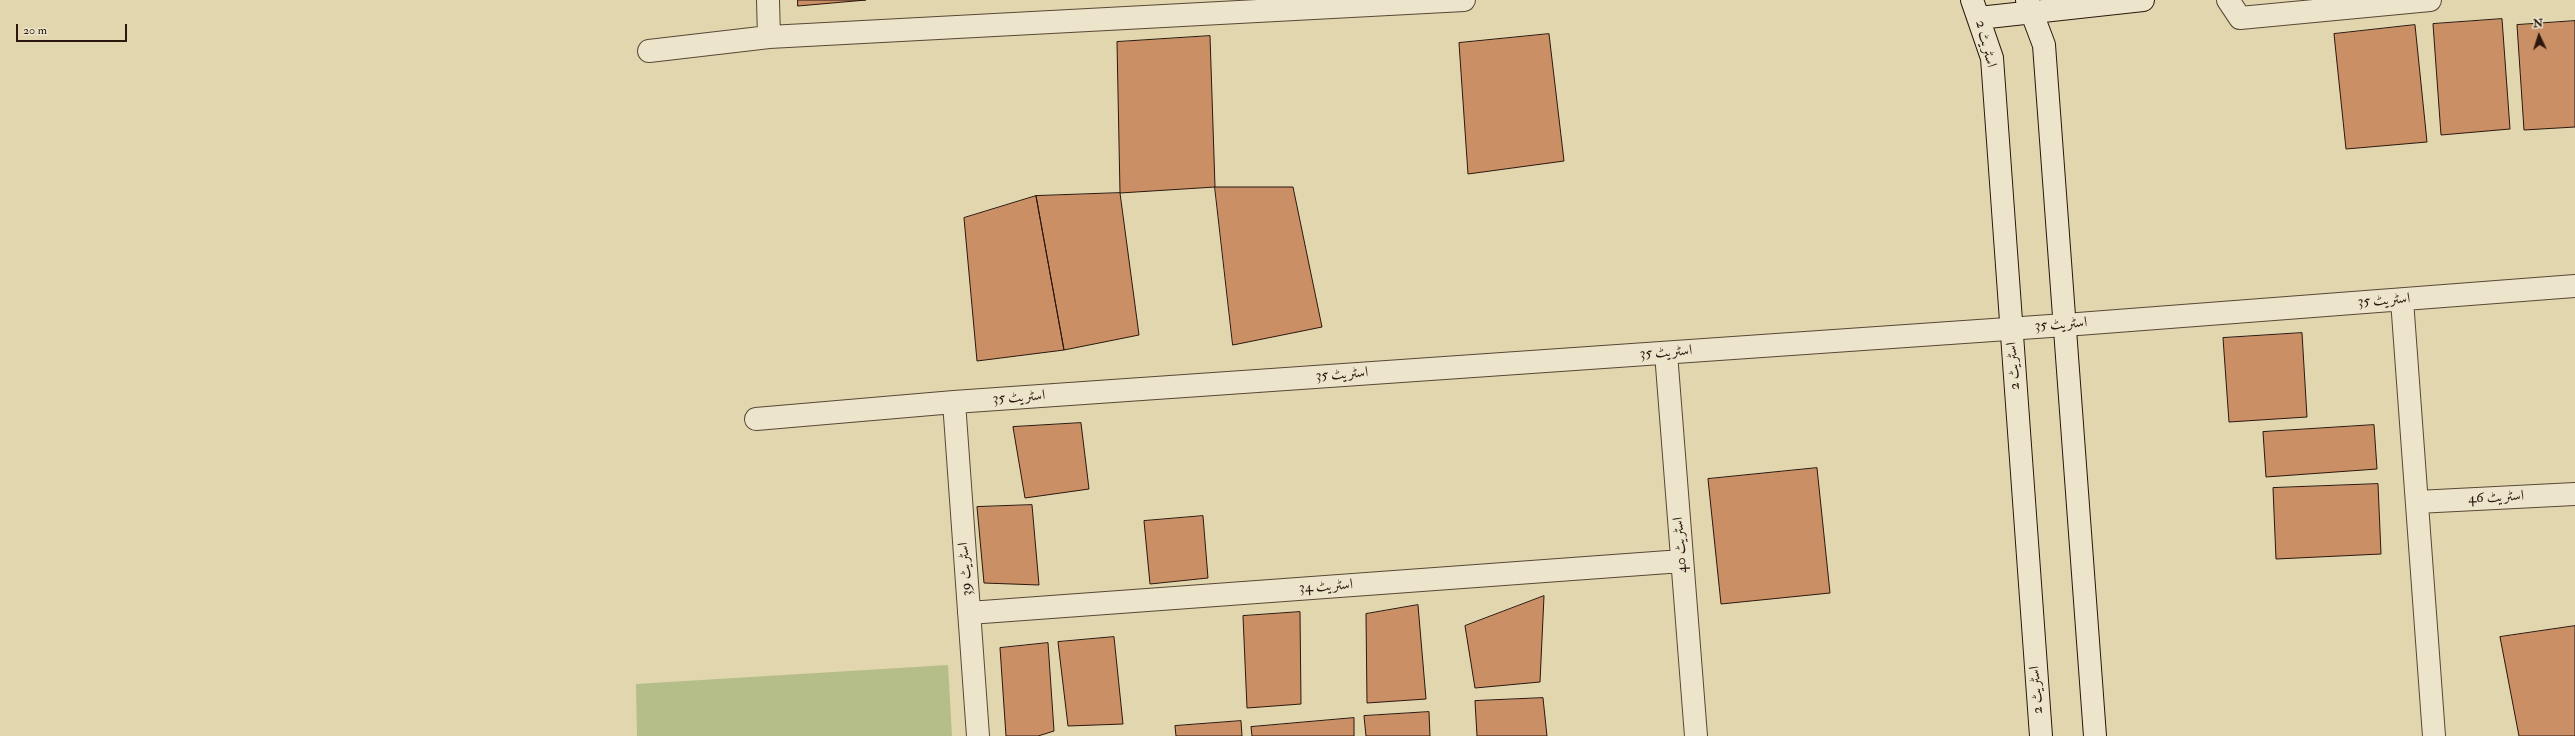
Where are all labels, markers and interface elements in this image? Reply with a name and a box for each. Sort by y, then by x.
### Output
scale bar [18,16,129,42]
north arrow [2519,16,2559,56]
text: N [2533,17,2543,30]
street label: اسٹریٹ 2 [1970,19,2000,69]
text: 20 m [23,23,47,38]
street label: اسٹریٹ 35 [2357,290,2411,312]
street label: اسٹریٹ 35 [2034,314,2088,336]
street label: اسٹریٹ 2 [2003,341,2025,391]
street label: اسٹریٹ 35 [1639,342,1693,364]
street label: اسٹریٹ 35 [1315,364,1369,386]
street label: اسٹریٹ 35 [992,387,1046,409]
street label: اسٹریٹ 46 [2468,488,2524,508]
street label: اسٹریٹ 40 [1670,516,1692,574]
street label: اسٹریٹ 39 [955,542,977,596]
street label: اسٹریٹ 34 [1298,576,1354,598]
street label: اسٹریٹ 2 [2026,665,2048,715]

